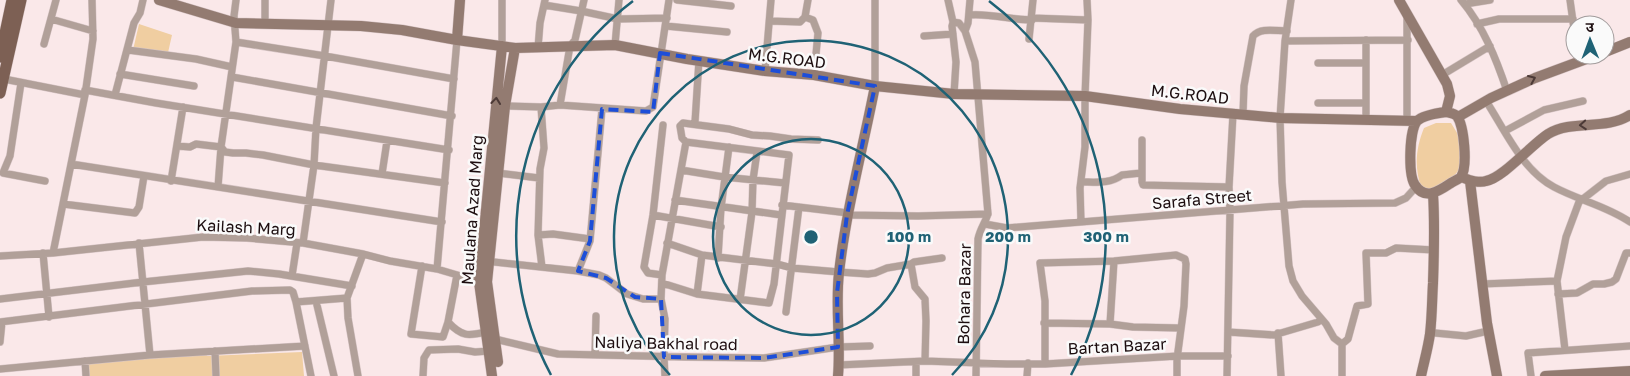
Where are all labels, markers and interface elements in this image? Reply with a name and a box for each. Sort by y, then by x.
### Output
north arrow [1565,15,1615,65]
text: उ [1586,18,1595,35]
street label: M.G.ROAD [747,43,827,73]
one-way arrow [1527,75,1536,86]
street label: M.G.ROAD [1150,80,1230,108]
one-way arrow [490,97,501,105]
one-way arrow [1579,119,1587,130]
street label: Maulana Azad Marg [457,134,487,286]
street label: Sarafa Street [1151,185,1253,213]
street label: Kailash Marg [196,214,296,240]
text: 100 m [887,227,931,245]
text: 200 m [985,227,1031,245]
text: 300 m [1083,227,1129,245]
centre of rings [802,228,820,246]
street label: Bohara Bazar [953,243,975,345]
street label: Naliya Bakhal road [594,332,738,354]
street label: Bartan Bazar [1067,333,1167,359]

